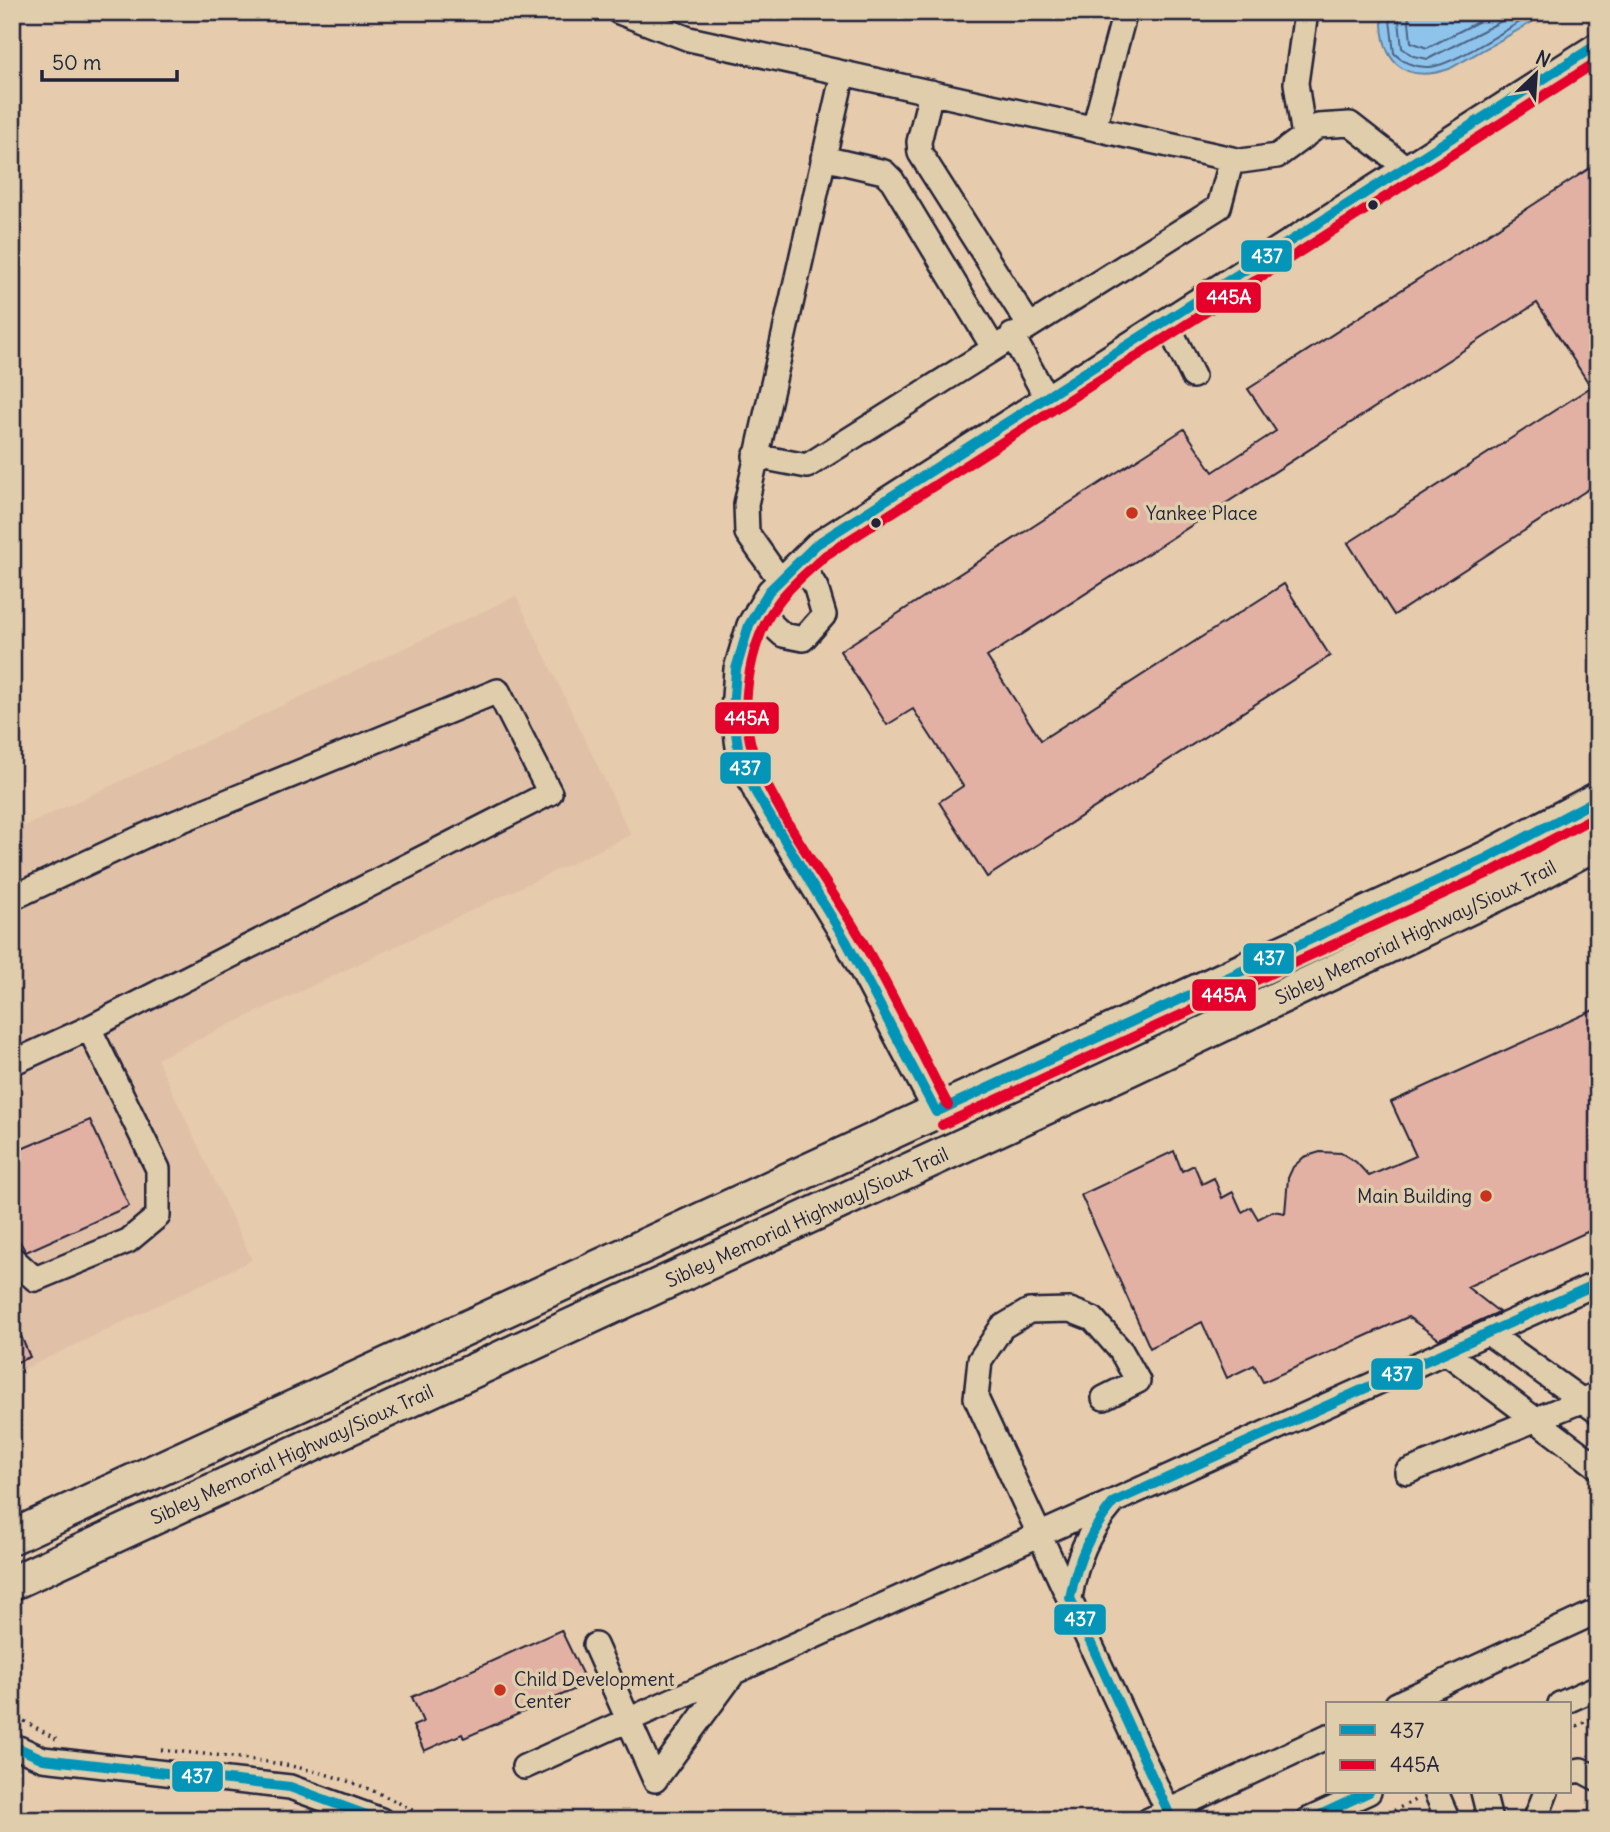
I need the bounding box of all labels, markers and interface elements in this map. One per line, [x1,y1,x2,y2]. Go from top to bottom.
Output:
scale bar [42,38,177,82]
north arrow [1502,38,1572,108]
text: N [1532,45,1554,72]
text: 50 m [52,49,101,76]
unlabelled marker [1366,198,1380,212]
line badge: 437 [1240,239,1293,273]
text: 437 [1251,244,1283,268]
line badge: 445A [1195,281,1262,314]
text: 445A [1206,285,1252,309]
place label: Yankee Place [1146,501,1258,525]
marker: Yankee Place [1124,505,1140,521]
unlabelled marker [869,516,883,530]
line badge: 445A [714,701,780,735]
text: 445A [724,706,770,730]
line badge: 437 [719,751,772,785]
text: 437 [729,756,761,780]
street label: Sibley Memorial Highway/Sioux Trail [1271,855,1560,1010]
line badge: 437 [1242,942,1295,975]
text: 437 [1253,946,1285,970]
line badge: 445A [1191,978,1257,1012]
text: 445A [1201,983,1247,1007]
street label: Sibley Memorial Highway/Sioux Trail [662,1142,952,1293]
place label: Main Building [1357,1184,1472,1208]
marker: Main Building [1478,1188,1494,1204]
line badge: 437 [1370,1357,1424,1391]
text: 437 [1381,1362,1413,1386]
street label: Sibley Memorial Highway/Sioux Trail [147,1379,437,1530]
line badge: 437 [1053,1603,1107,1636]
text: 437 [1064,1607,1096,1631]
place label: Child Development Center [514,1667,675,1713]
marker: Child Development Center [492,1682,508,1698]
legend [1326,1702,1572,1794]
text: 437 [1390,1717,1424,1744]
text: 445A [1390,1751,1440,1778]
line badge: 437 [171,1760,224,1793]
text: 437 [181,1764,213,1788]

